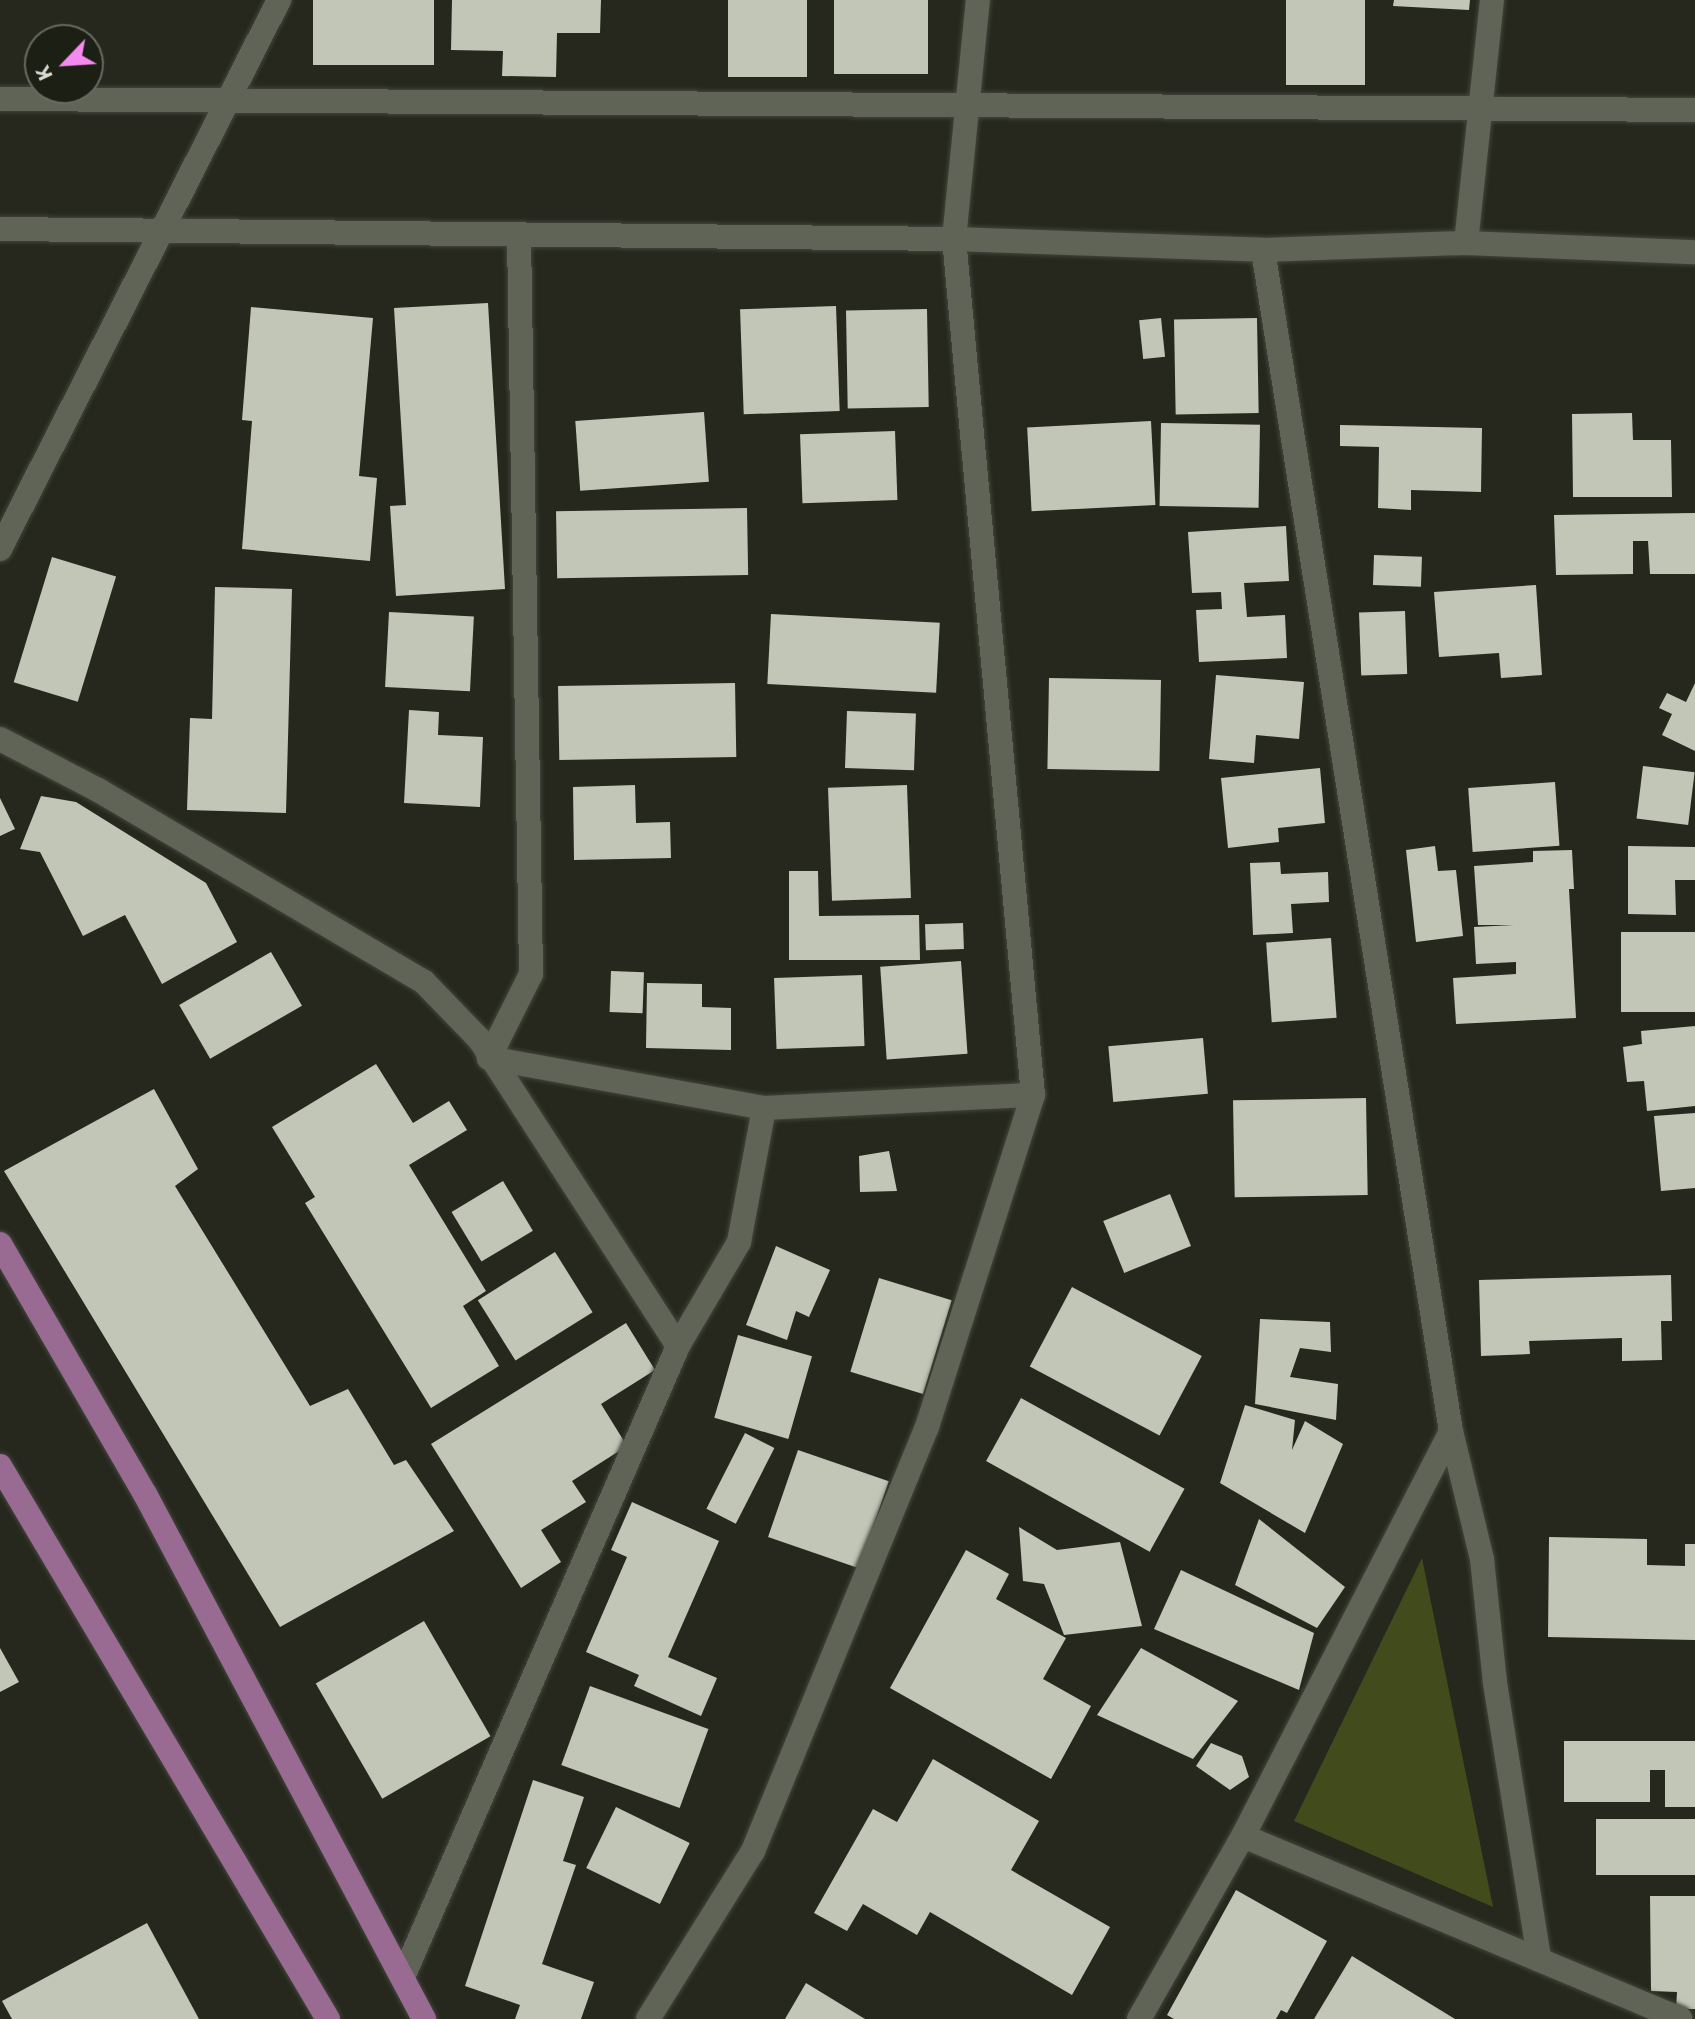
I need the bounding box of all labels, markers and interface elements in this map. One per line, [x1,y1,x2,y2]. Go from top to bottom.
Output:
north arrow [24,24,104,104]
text: K [27,60,61,86]

